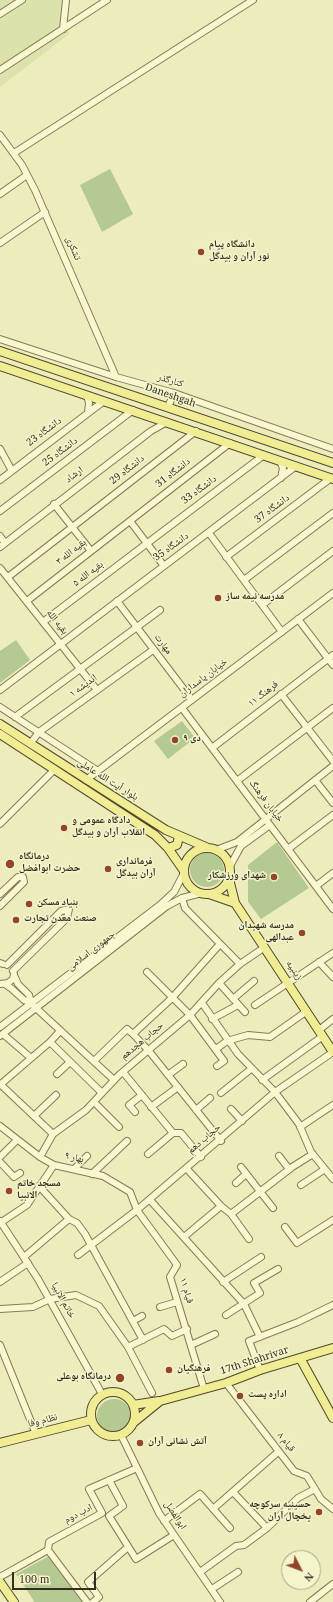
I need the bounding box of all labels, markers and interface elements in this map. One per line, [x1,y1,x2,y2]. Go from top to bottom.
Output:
street label: تشکری [62,235,82,263]
place label: دانشگاه پیام نور آران و بیدگل [209,240,269,264]
marker: دانشگاه پیام نور آران و بیدگل [196,247,206,257]
street label: کنارگذر [156,372,184,392]
street label: Daneshgah [143,383,197,411]
street label: دانشگاه 23 [25,416,65,450]
street label: دانشگاه 25 [41,436,81,470]
street label: دانشگاه 29 [108,454,148,488]
street label: دانشگاه 31 [154,457,194,491]
street label: ارشاد [64,465,86,487]
street label: دانشگاه 33 [180,474,220,508]
street label: دانشگاه 37 [253,493,293,527]
street label: دانشگاه 35 [152,531,192,565]
street label: بقیه الله ۳ [54,537,90,569]
street label: بقیه الله ۵ [71,560,107,590]
place label: مدرسه نیمه ساز [226,592,284,604]
marker: مدرسه نیمه ساز [213,593,223,603]
street label: بقیه الله [43,608,69,638]
street label: مهارت [150,632,174,658]
street label: خیابان پاسداران [177,657,231,701]
street label: اندیشه ۱ [68,673,100,701]
street label: فرهنگ ۱۱ [246,679,282,711]
place label: ۹ دی [183,734,201,746]
marker: ۹ دی [170,735,180,745]
street label: بلوار آیت‌ الله عاملی [74,757,140,805]
street label: خیابان فرهنگ [245,778,285,826]
place label: دادگاه عمومی و انقلاب آران و بیدگل [72,816,145,840]
marker: دادگاه عمومی و انقلاب آران و بیدگل [59,823,69,833]
place label: درمانگاه حضرت ابوافضل [19,852,80,876]
place label: فرمانداری آران بیدگل [116,857,155,880]
marker: درمانگاه حضرت ابوافضل [4,858,16,870]
marker: فرمانداری آران بیدگل [103,864,113,874]
place label: شهدای ورزشکار [208,871,266,883]
marker: شهدای ورزشکار [269,872,279,882]
place label: بنیاد مسکن [37,898,78,910]
marker: بنیاد مسکن [24,899,34,909]
place label: صنعت معدن تجارت [24,914,97,926]
marker: صنعت معدن تجارت [11,915,21,925]
place label: مدرسه شهیدان عبدالهی [238,921,294,944]
marker: مدرسه شهیدان عبدالهی [297,928,307,938]
street label: جمهوری اسلامی [66,930,118,974]
street label: زینبیه [282,959,304,983]
street label: حجاب هجدهم [119,1021,167,1063]
street label: حجاب دهم [186,1122,224,1158]
street label: بهار ۹ [63,1151,85,1167]
place label: مسجد خاتم الانبیا [17,1179,61,1202]
marker: مسجد خاتم الانبیا [4,1186,14,1196]
street label: قیام ۱۱ [175,1277,195,1305]
street label: خاتم الانبیا [47,1281,77,1321]
street label: 17th Shahrivar [219,1345,291,1379]
place label: فرهنگیان [177,1364,210,1376]
marker: فرهنگیان [164,1365,174,1375]
place label: درمانگاه بوعلی [56,1372,111,1384]
marker: درمانگاه بوعلی [114,1372,126,1384]
place label: اداره پست [248,1390,287,1402]
marker: اداره پست [235,1391,245,1401]
street label: نظام وفا [27,1413,59,1431]
street label: قیام ۸ [274,1431,296,1455]
place label: آتش نشانی آران [148,1437,207,1449]
marker: آتش نشانی آران [135,1438,145,1448]
street label: ابوالفضل [160,1499,188,1533]
place label: حسینیه سرکوچه یخچال آران [249,1500,311,1524]
street label: ادب دوم [63,1503,95,1527]
marker: حسینیه سرکوچه یخچال آران [314,1507,324,1517]
north arrow [281,1550,321,1590]
scale bar [14,1564,98,1590]
text: N [302,1570,316,1584]
text: 100 m [19,1572,49,1586]

